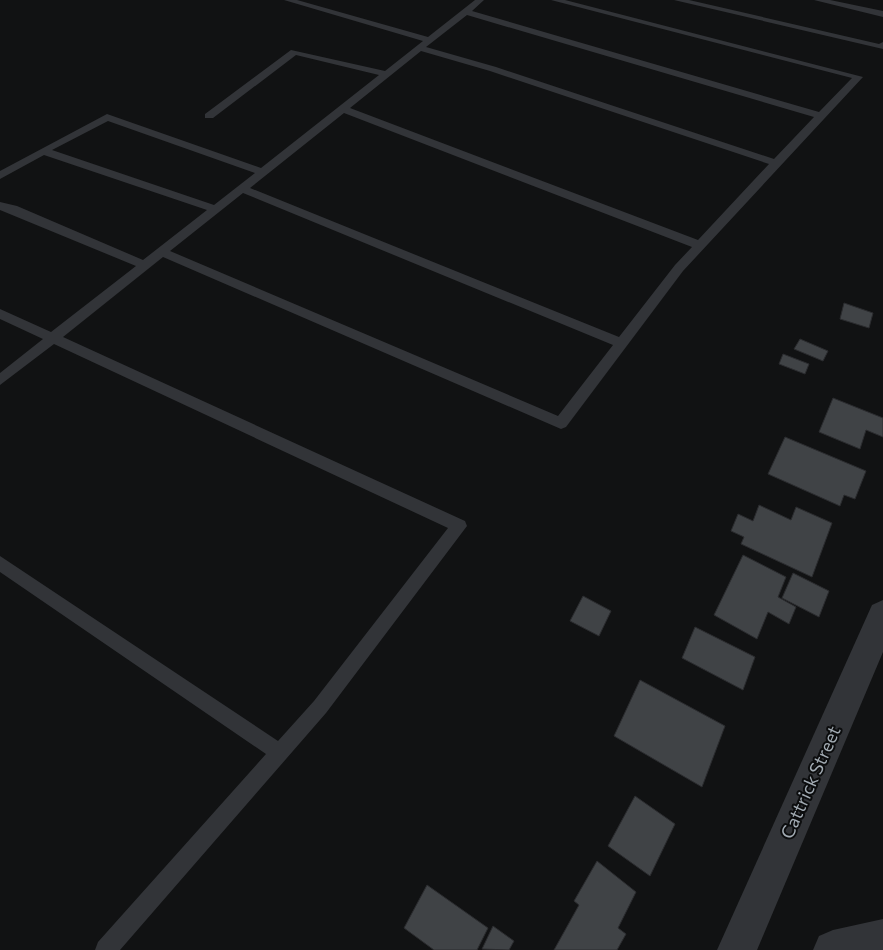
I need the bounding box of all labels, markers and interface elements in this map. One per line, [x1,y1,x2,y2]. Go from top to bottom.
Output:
street label: Cattrick Street [775,722,845,842]

